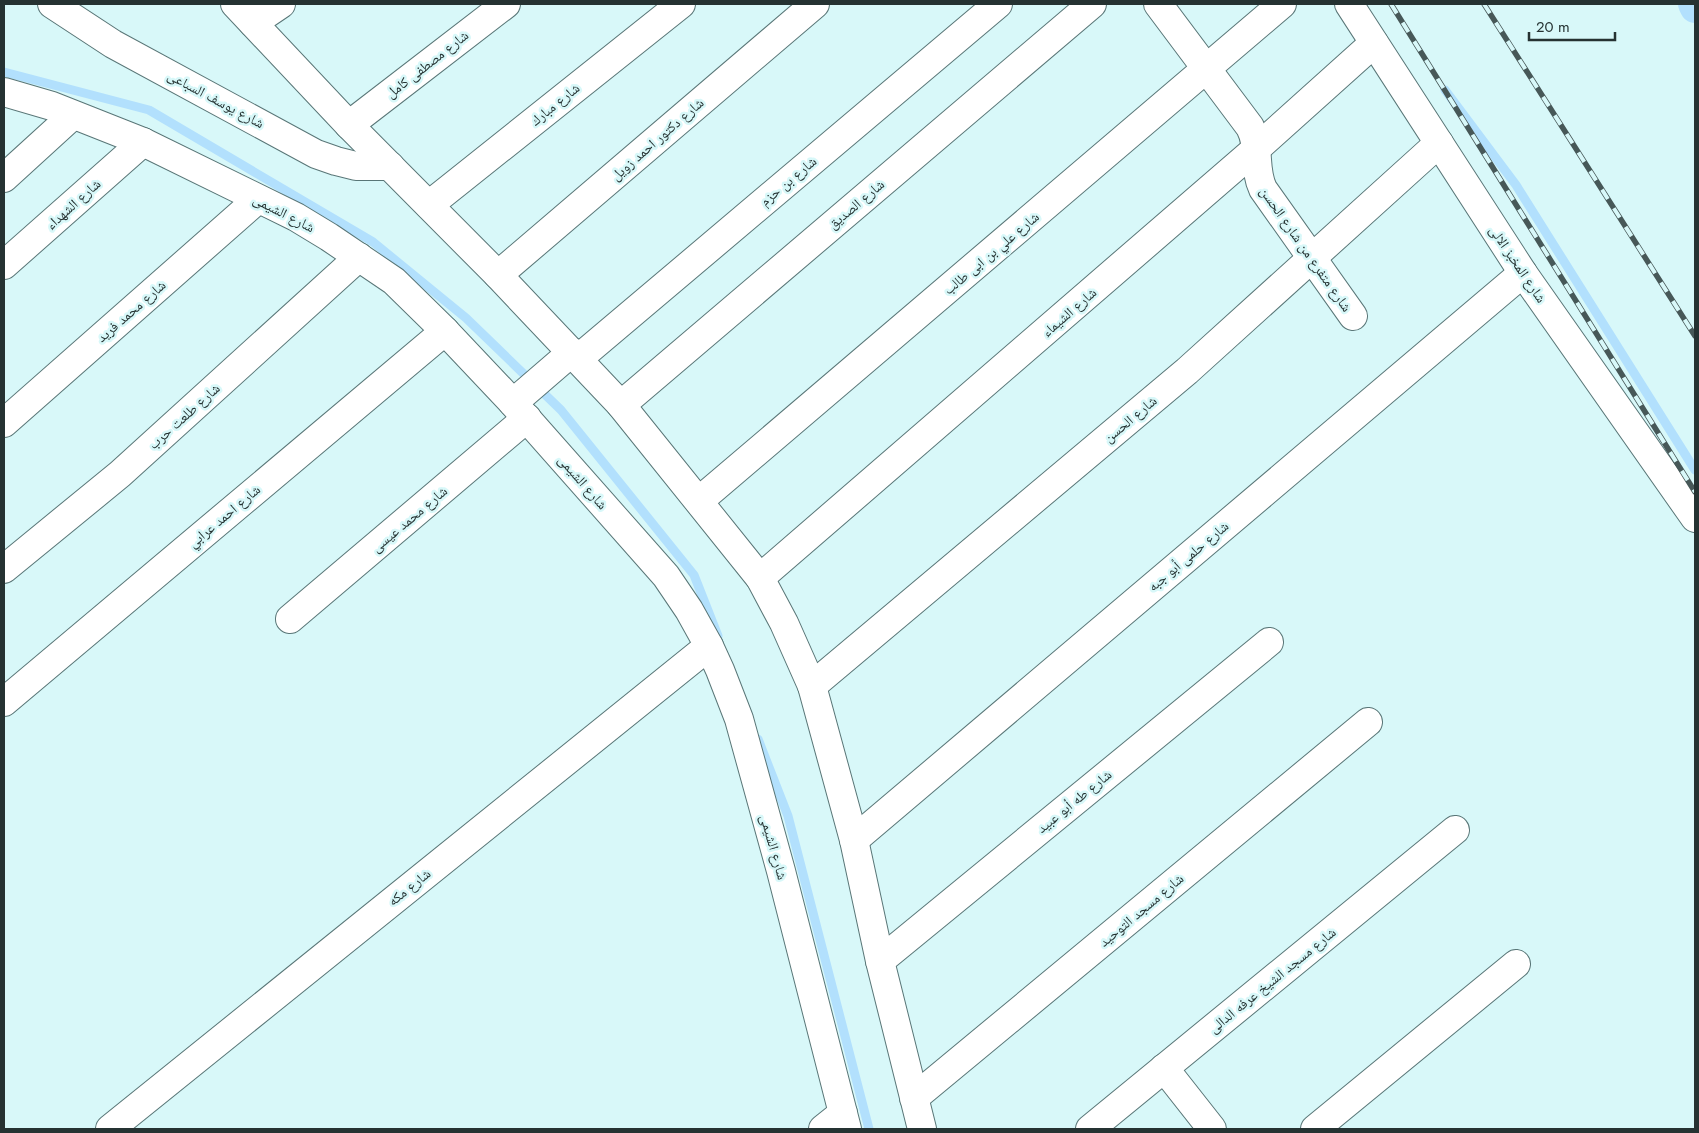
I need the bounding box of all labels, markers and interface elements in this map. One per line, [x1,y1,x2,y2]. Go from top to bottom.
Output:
scale bar [1529,10,1615,42]
text: 20 m [1536,16,1570,38]
street label: شارع مصطفى كامل [381,25,473,103]
street label: شارع يوسف السباعى [164,65,268,133]
street label: شارع مبارك [526,78,584,130]
street label: شارع دكتور احمد زويل [606,93,708,185]
street label: شارع بن حزم [755,151,821,211]
street label: شارع الشهداء [41,174,105,234]
street label: شارع الصديق [823,174,889,234]
street label: شارع متفرع من شارع الحسن [1255,182,1357,316]
street label: شارع الشيمى [250,189,318,237]
street label: شارع علي بن ابى طالب [939,207,1044,300]
street label: شارع المخبز الالى [1485,221,1551,307]
street label: شارع محمد فريد [92,275,170,347]
street label: شارع الشيماء [1037,283,1101,341]
street label: شارع طلعت حرب [144,378,224,454]
street label: شارع الحسن [1099,391,1161,447]
street label: شارع الشيمى [554,450,612,514]
street label: شارع احمد عرابي [183,480,266,554]
street label: شارع محمد عيسى [367,481,451,557]
street label: شارع حلمى أبو جبه [1143,516,1233,596]
street label: شارع طه أبو عبيد [1032,764,1116,838]
street label: شارع الشيمى [755,812,793,882]
street label: شارع مكه [383,864,435,910]
street label: شارع مسجد التوحيد [1094,869,1188,951]
street label: شارع مسجد الشيخ عرفه الدالى [1204,922,1340,1038]

